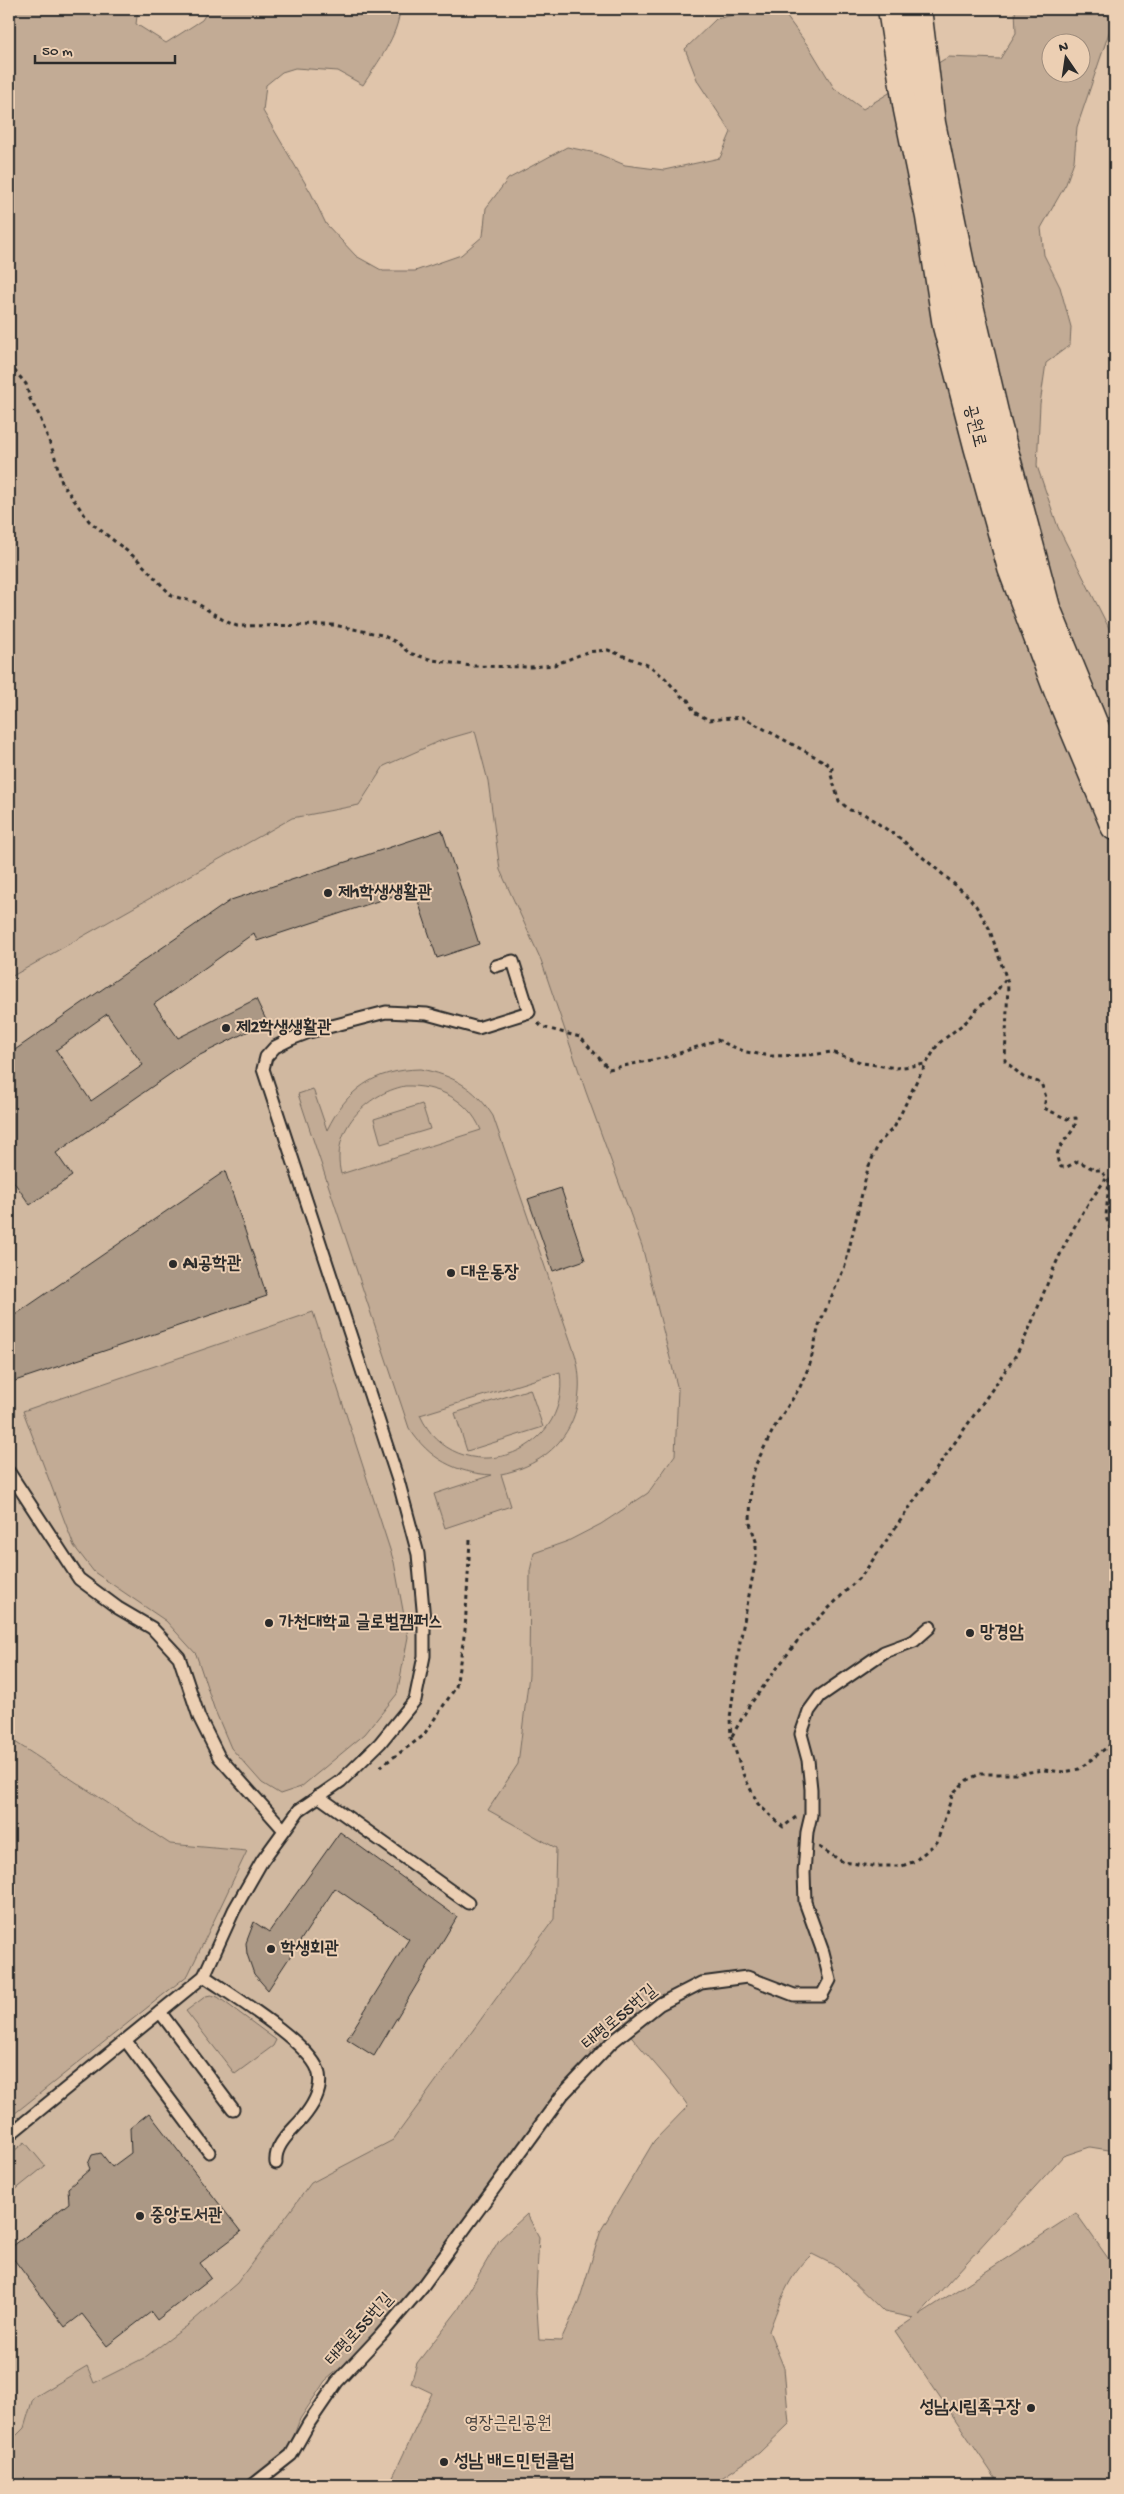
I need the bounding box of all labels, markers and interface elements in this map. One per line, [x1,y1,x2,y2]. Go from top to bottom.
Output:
scale bar [35,32,175,64]
north arrow [1042,32,1092,82]
text: N [1057,38,1070,57]
text: 50 m [42,43,73,61]
street label: 공원로 [959,402,989,450]
place label: 제1학생생활관 [338,882,433,904]
marker: 제1학생생활관 [322,887,334,899]
place label: 제2학생생활관 [236,1017,332,1039]
marker: 제2학생생활관 [220,1022,232,1034]
place label: AI공학관 [182,1254,242,1275]
marker: AI공학관 [167,1258,179,1270]
place label: 대운동장 [461,1263,519,1284]
marker: 대운동장 [445,1267,457,1279]
place label: 가천대학교 글로벌캠퍼스 [279,1613,443,1634]
marker: 가천대학교 글로벌캠퍼스 [263,1617,275,1629]
place label: 망경암 [980,1623,1024,1644]
marker: 망경암 [964,1627,976,1639]
place label: 학생회관 [280,1939,339,1960]
marker: 학생회관 [265,1943,277,1955]
street label: 태평로55번길 [578,1980,662,2055]
place label: 중앙도서관 [150,2206,223,2227]
marker: 중앙도서관 [134,2210,146,2222]
street label: 태평로55번길 [322,2289,399,2371]
place label: 성남시립족구장 [920,2398,1022,2419]
marker: 성남시립족구장 [1025,2402,1037,2414]
park label: 영장근린공원 [465,2414,551,2435]
place label: 성남 배드민턴클럽 [454,2452,574,2473]
marker: 성남 배드민턴클럽 [438,2456,450,2468]

